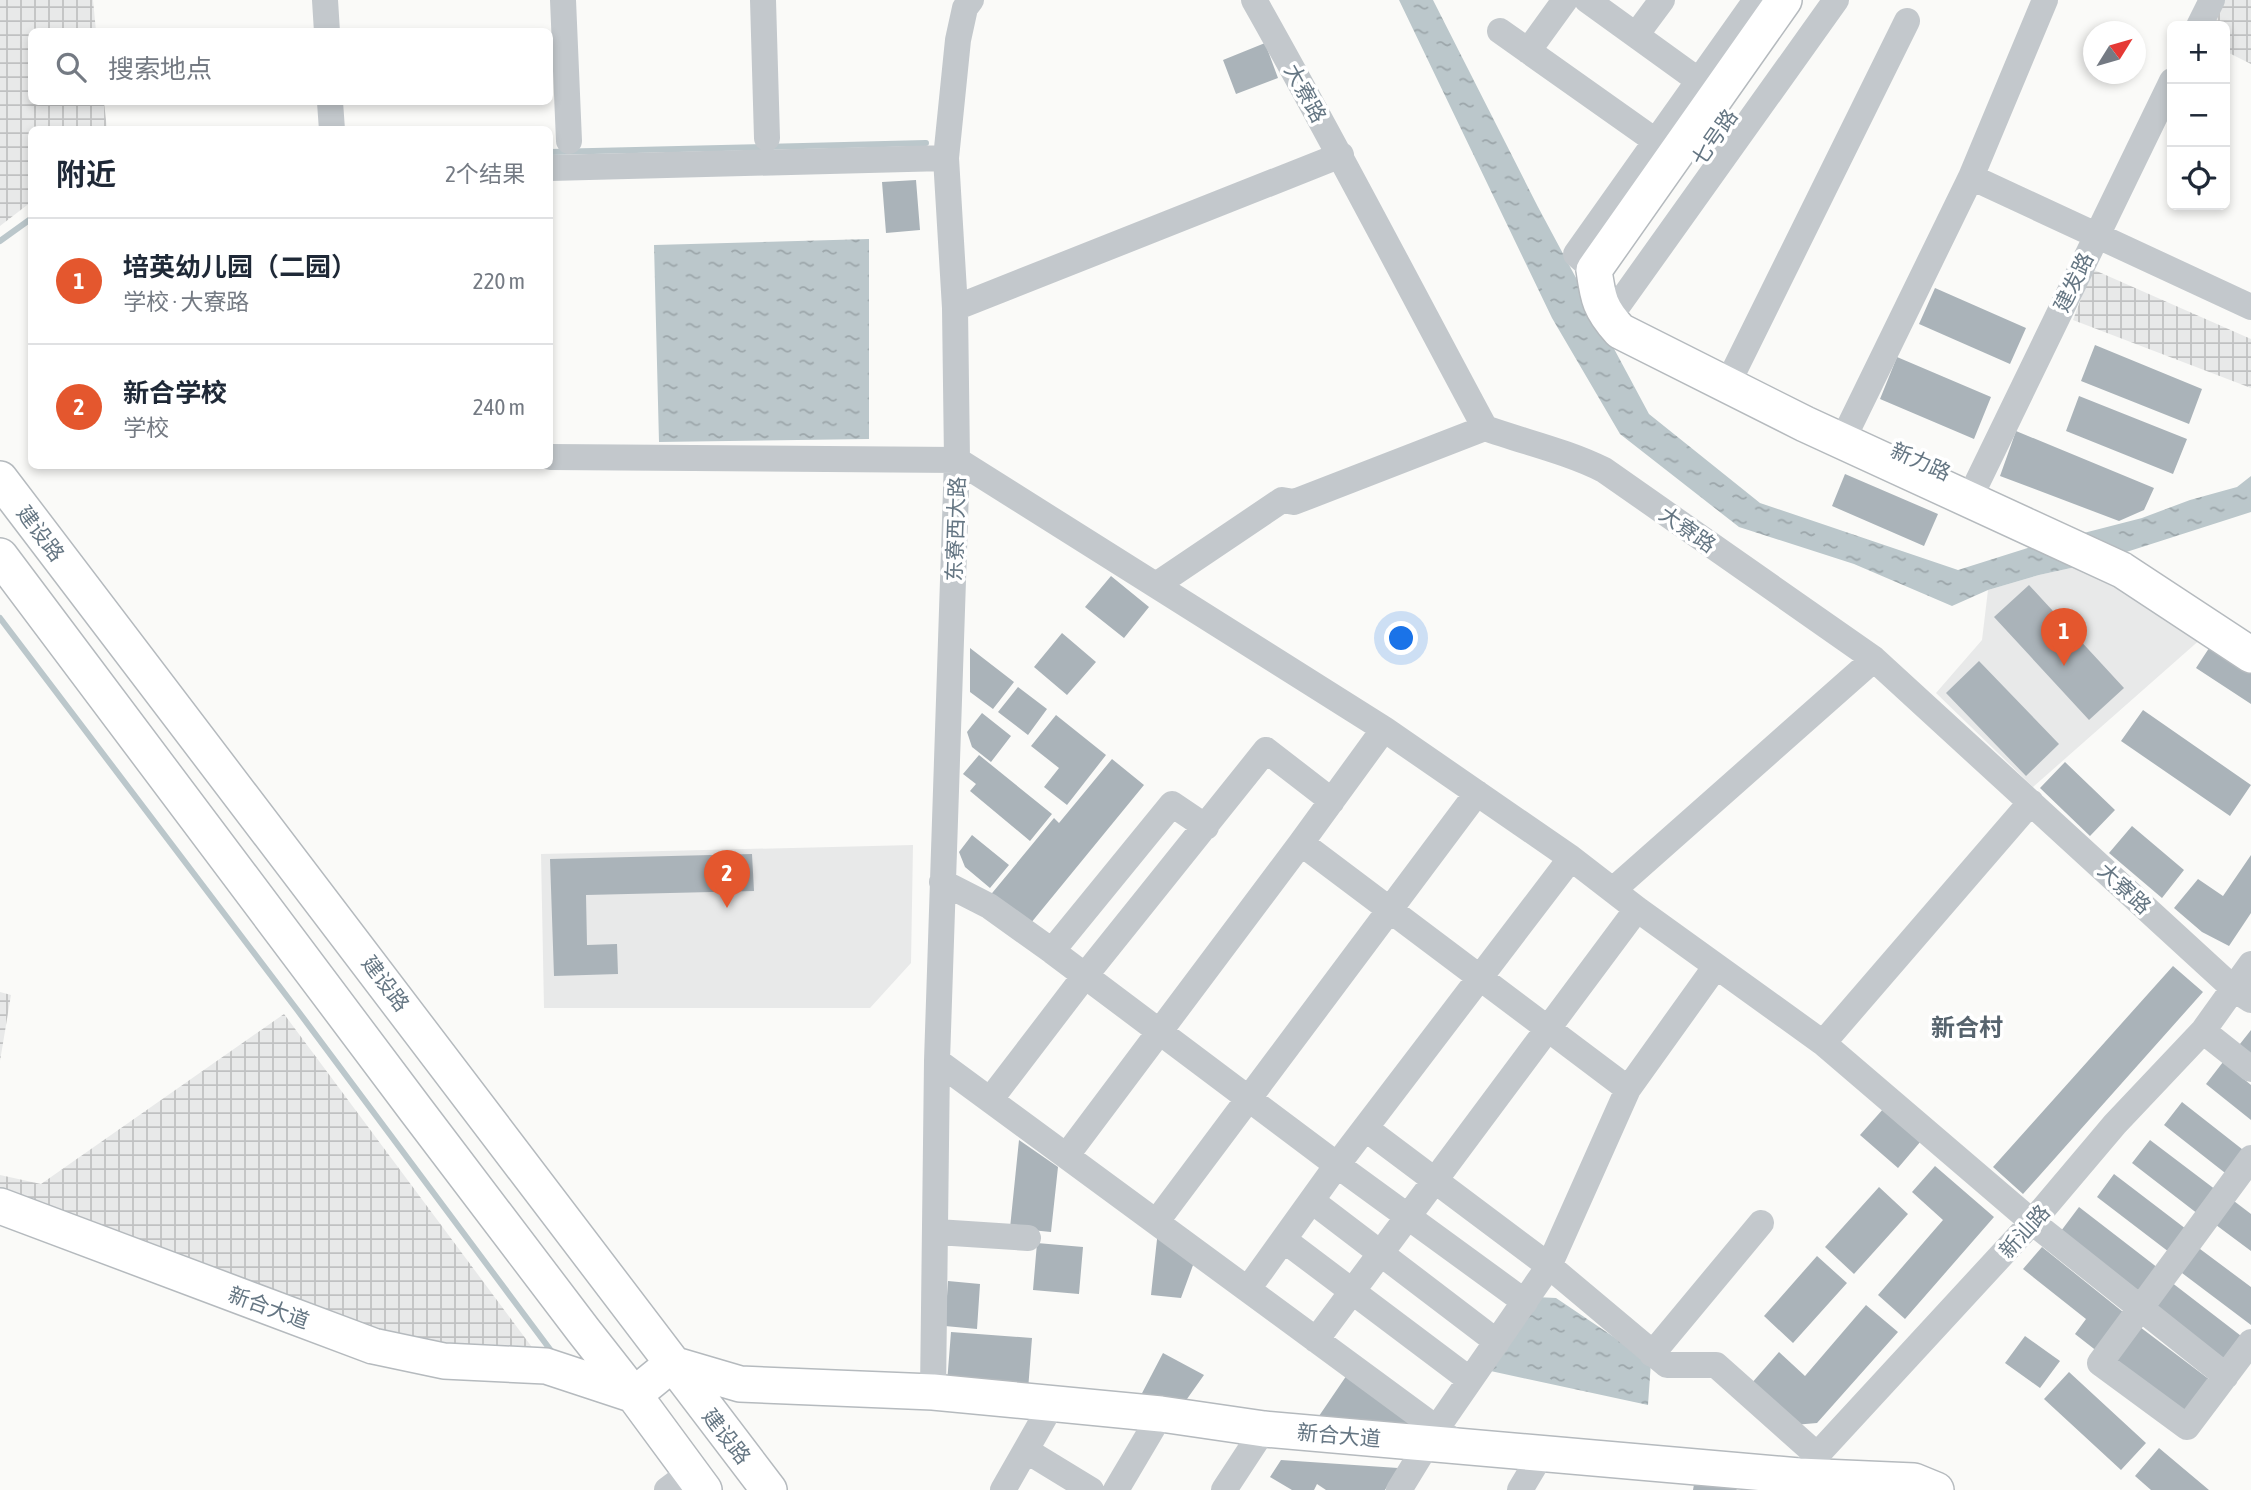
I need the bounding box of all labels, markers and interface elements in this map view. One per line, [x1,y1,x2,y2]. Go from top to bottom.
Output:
north arrow [2083,21,2146,84]
map controls [2167,21,2230,210]
button: + [2167,21,2230,84]
search box [28,28,553,105]
icon: search [52,48,90,86]
text: 搜索地点 [108,54,212,84]
street label: 大寮路 [1280,60,1332,126]
button: − [2167,84,2230,147]
street label: 七号路 [1686,104,1742,170]
button: locate [2167,147,2230,210]
text: 附近 [56,157,116,191]
text: 2个结果 [445,161,525,187]
street label: 建发路 [2048,248,2098,316]
text: 培英幼儿园（二园） [123,252,357,282]
text: 1 [74,268,84,294]
text: 220 m [473,268,525,294]
text: 学校 · 大寮路 [123,289,249,315]
text: 新合学校 [123,378,227,408]
text: 2 [74,394,84,420]
text: 240 m [473,394,525,420]
text: 学校 [123,415,169,441]
street label: 新力路 [1887,437,1955,485]
street label: 东寮西大路 [941,476,969,582]
street label: 建设路 [12,501,70,565]
street label: 大寮路 [1655,501,1721,557]
pin: 1 [2041,608,2087,666]
your location [1384,621,1418,655]
pin: 2 [704,850,750,908]
street label: 大寮路 [2094,858,2156,918]
street label: 建设路 [357,951,415,1015]
district label: 新合村 [1931,1014,2003,1041]
street label: 新汕路 [1994,1200,2054,1262]
street label: 新合大道 [225,1281,313,1333]
street label: 建设路 [698,1404,756,1468]
street label: 新合大道 [1296,1419,1382,1451]

